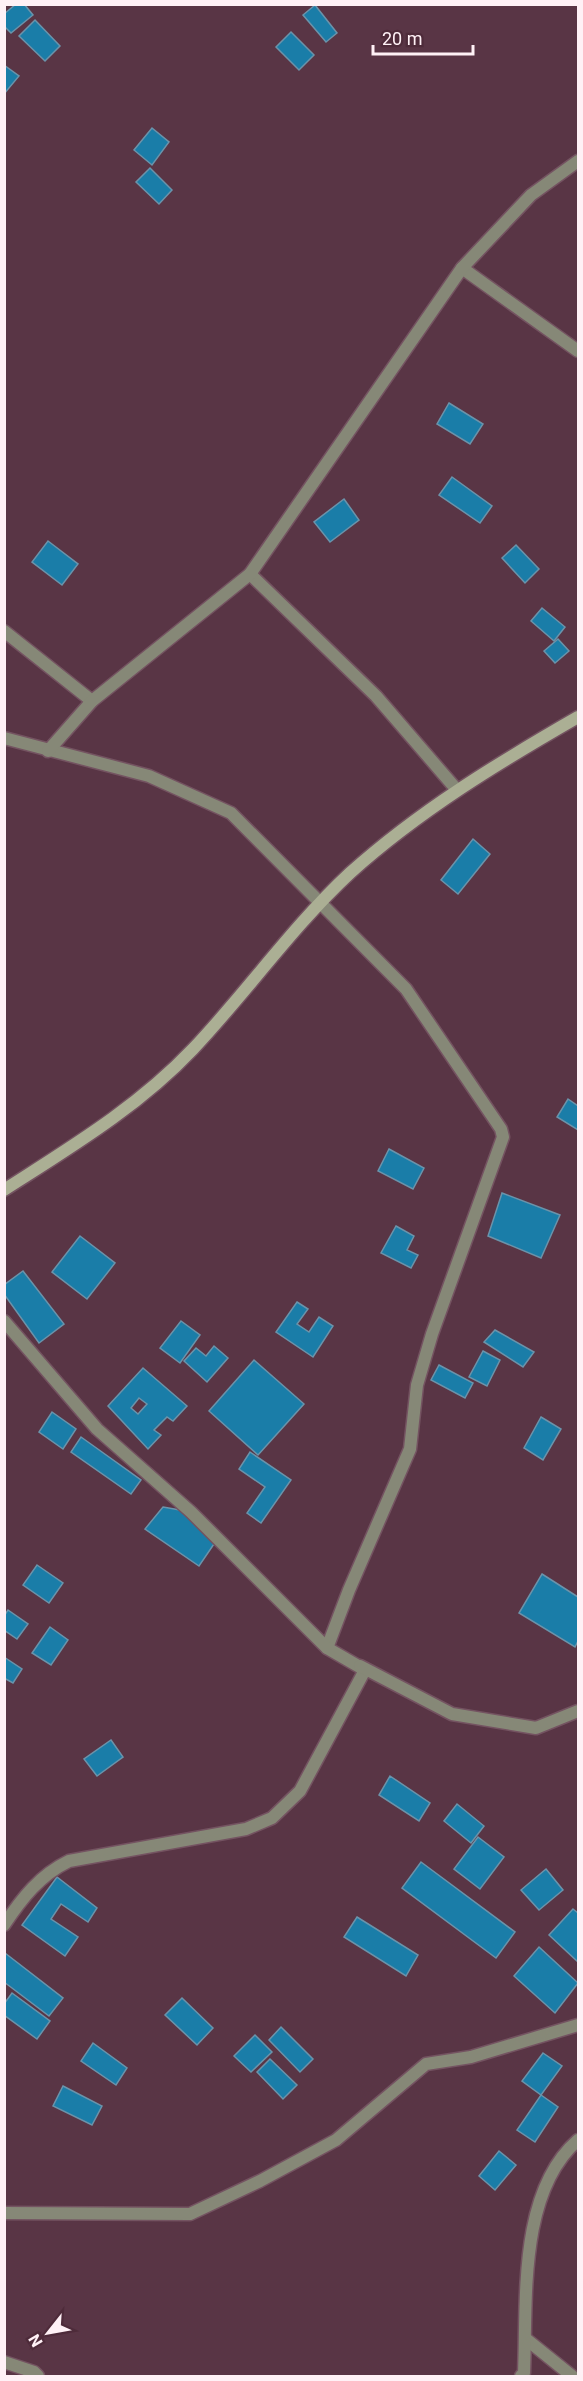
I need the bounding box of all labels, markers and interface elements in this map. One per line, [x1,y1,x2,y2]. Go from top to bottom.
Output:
scale bar [373,18,474,56]
text: 20 m [382,28,422,49]
north arrow [18,2303,78,2363]
text: N [25,2331,47,2350]

